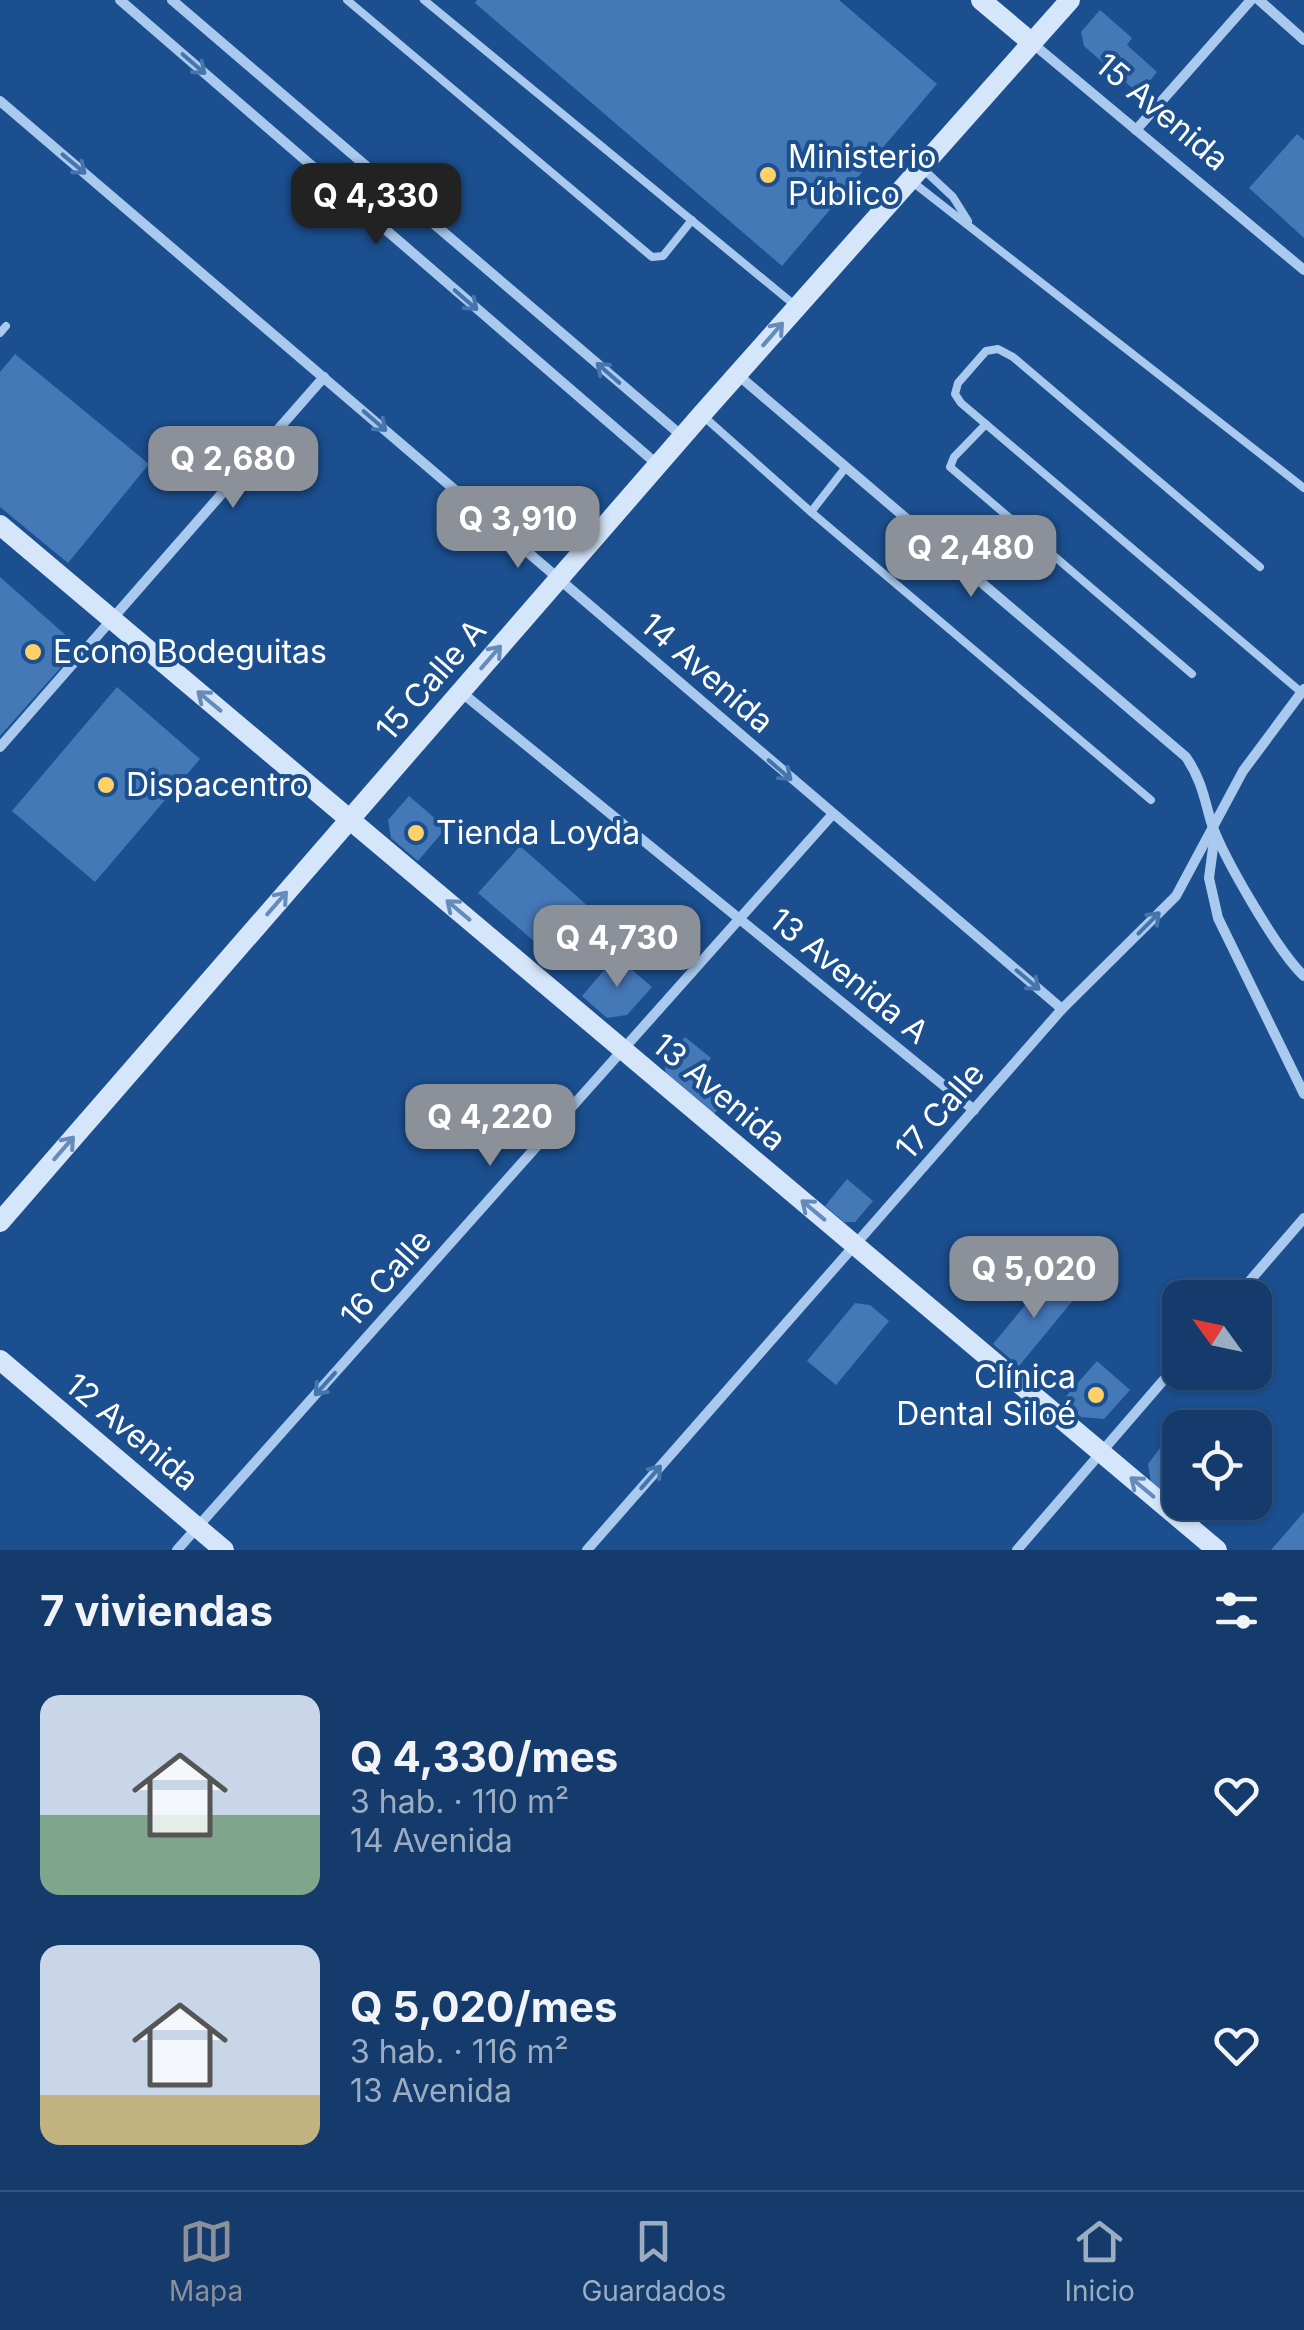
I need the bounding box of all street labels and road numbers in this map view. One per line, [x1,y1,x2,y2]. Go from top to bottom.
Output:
street label: 15 Avenida [1088,45,1237,178]
street label: 14 Avenida [633,604,782,741]
street label: 15 Calle A [367,611,494,748]
street label: 13 Avenida A [762,900,937,1051]
street label: 13 Avenida [645,1025,794,1159]
street label: 17 Calle [887,1054,992,1167]
street label: 16 Calle [332,1221,439,1334]
street label: 12 Avenida [58,1365,207,1499]

